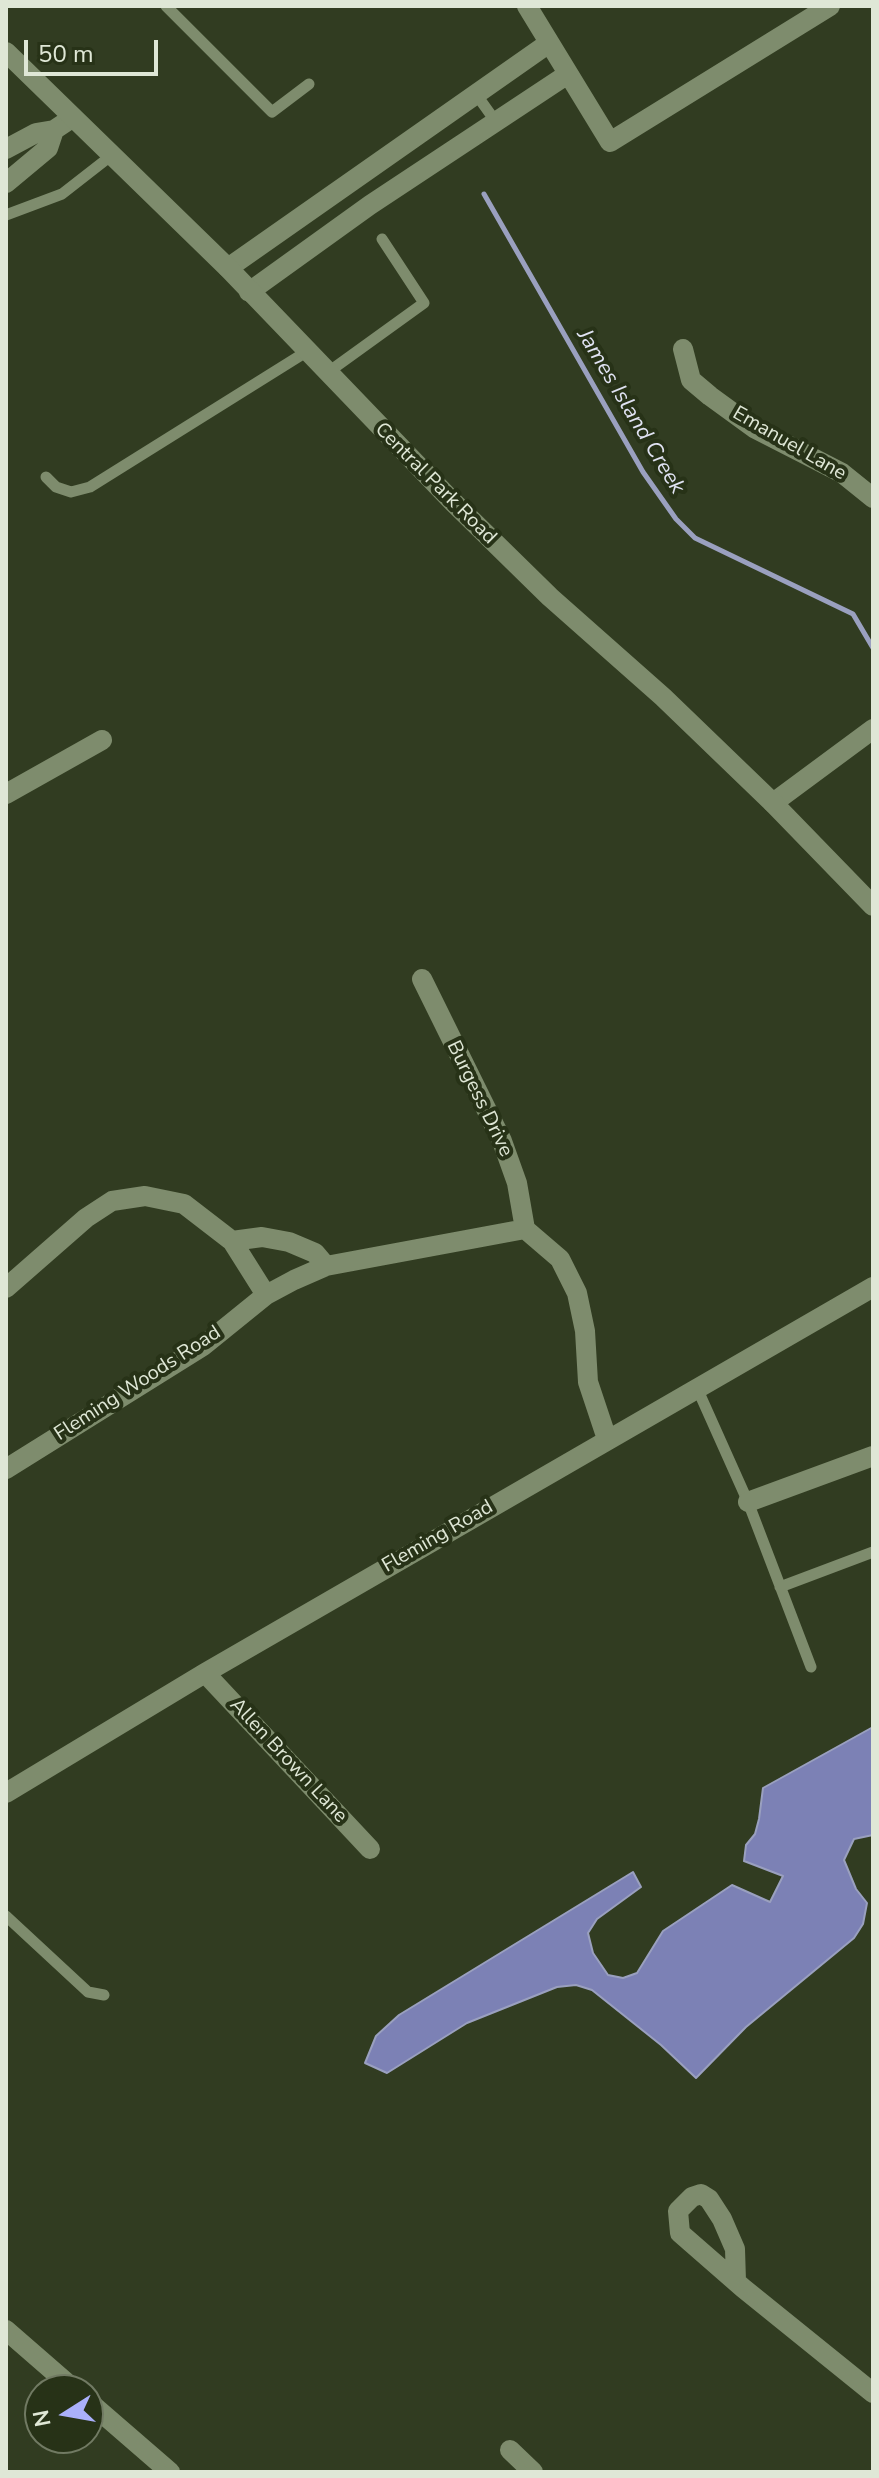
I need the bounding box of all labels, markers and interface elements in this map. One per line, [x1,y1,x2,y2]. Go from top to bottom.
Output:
scale bar [28,24,162,74]
text: 50 m [38,38,94,70]
water label: James Island Creek [570,325,690,499]
street label: Emanuel Lane [728,402,850,486]
street label: Central Park Road [369,418,501,550]
street label: Burgess Drive [441,1037,517,1161]
street label: Fleming Woods Road [50,1321,226,1447]
street label: Fleming Road [378,1496,498,1578]
street label: Allen Brown Lane [224,1694,352,1828]
north arrow [24,2374,104,2454]
text: N [26,2407,59,2429]

